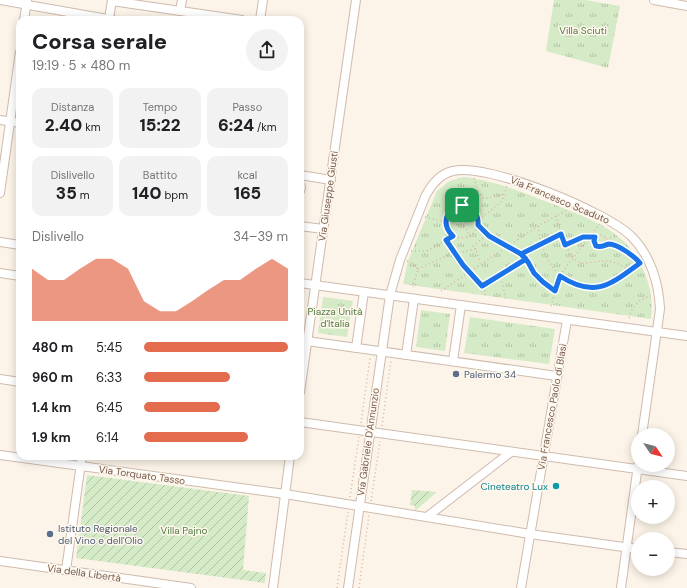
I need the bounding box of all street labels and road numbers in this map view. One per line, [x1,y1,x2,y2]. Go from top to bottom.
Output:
street label: Via Giuseppe Giusti [315,150,341,242]
street label: Via Francesco Scaduto [508,173,612,227]
street label: Via Francesco Paolo di Blasi [534,343,570,471]
street label: Via Gabriele D'Annunzio [354,387,382,497]
street label: Via Torquato Tasso [98,462,186,488]
street label: Via della Libertà [46,561,122,585]

